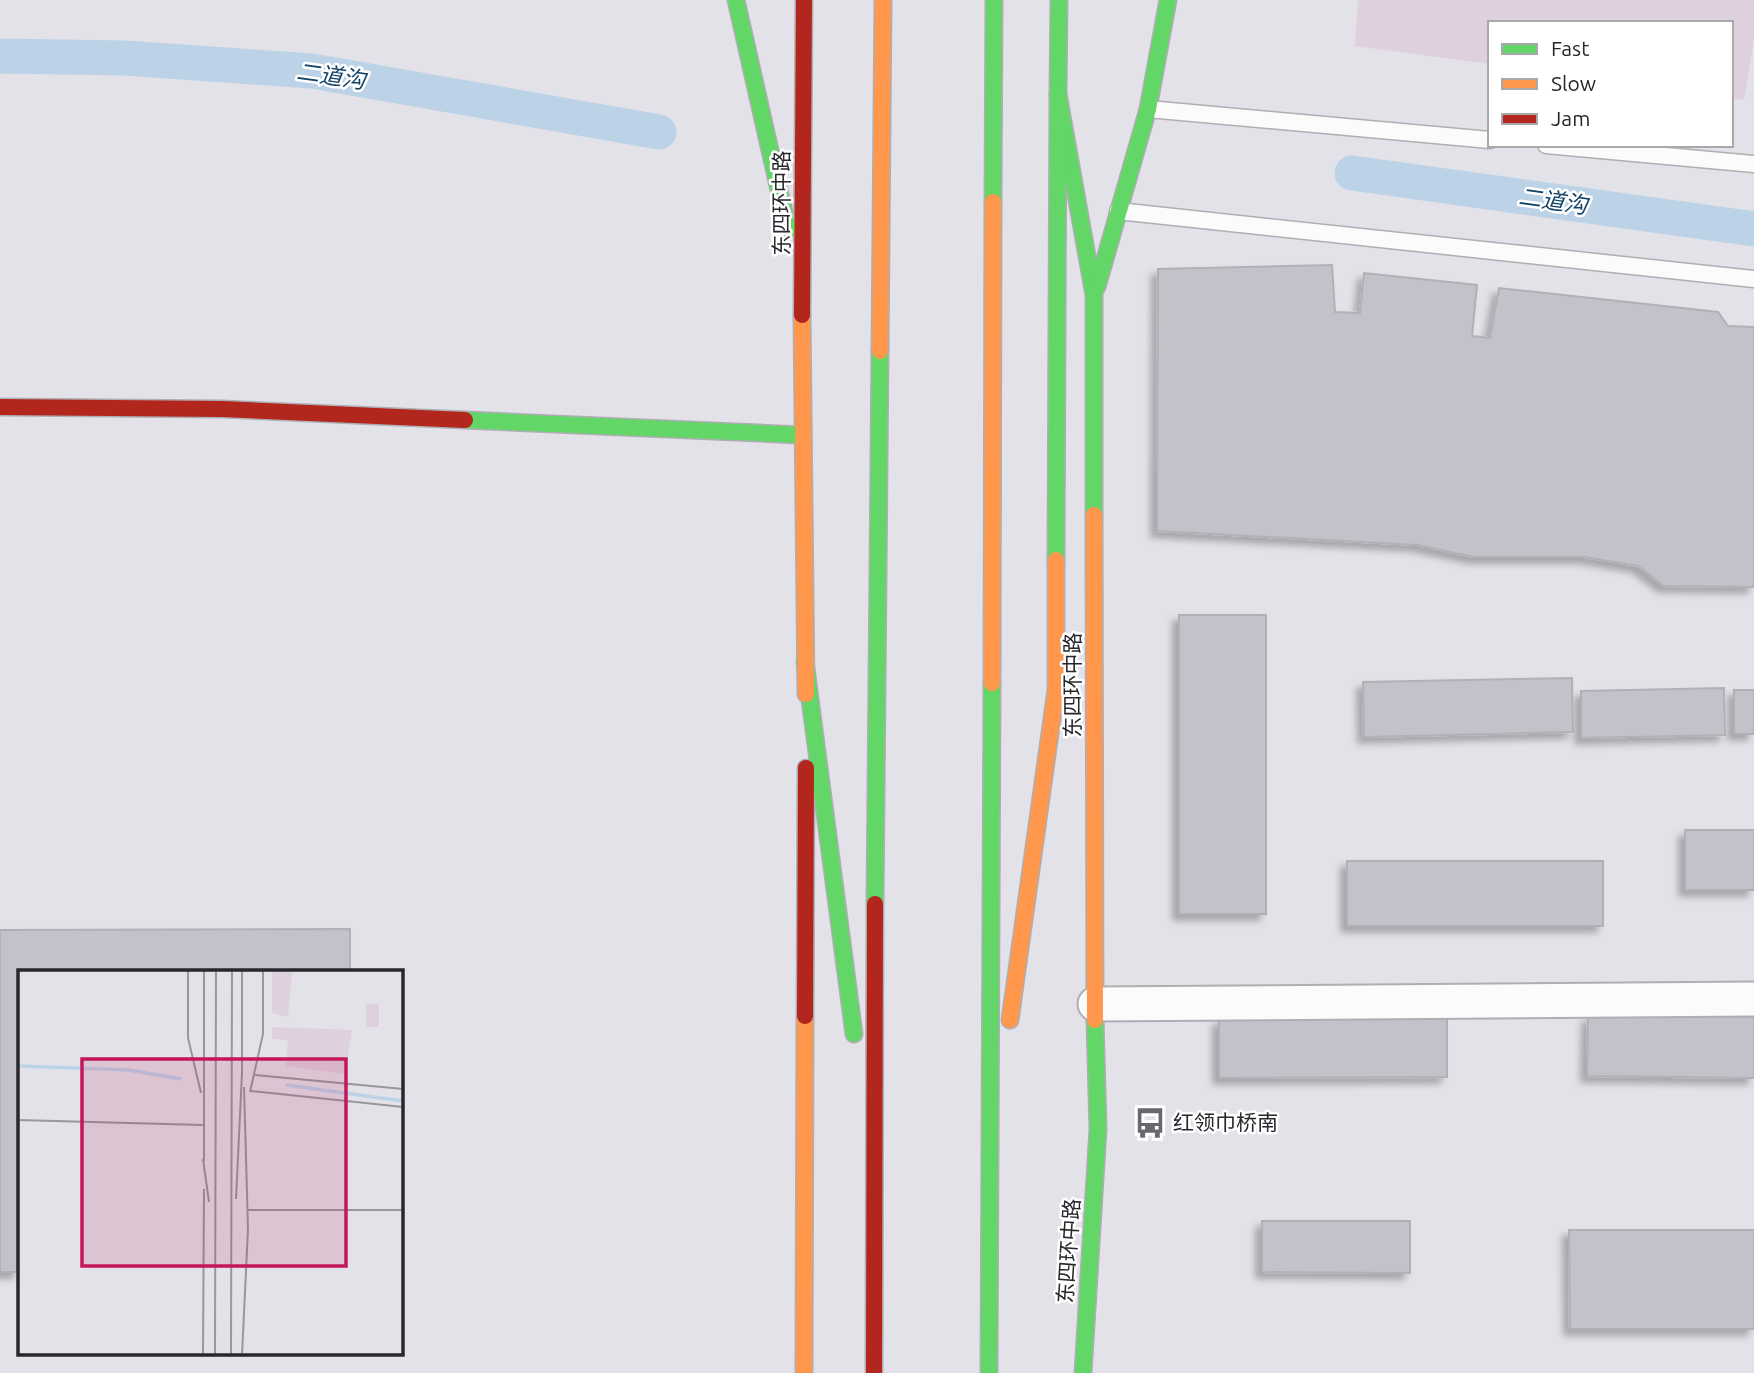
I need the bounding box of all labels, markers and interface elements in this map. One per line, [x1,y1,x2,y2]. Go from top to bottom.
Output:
legend [1488,21,1733,147]
text: Fast [1551,36,1589,60]
water label: 二道沟 [295,58,370,93]
text: Slow [1551,71,1596,95]
text: Jam [1551,106,1590,130]
street label: 东四环中路 [769,151,793,256]
water label: 二道沟 [1517,183,1592,218]
street label: 东四环中路 [1060,633,1084,738]
inset map [18,970,402,1356]
bus stop icon: 红领巾桥南 [1133,1106,1167,1140]
place label: 红领巾桥南 [1173,1110,1278,1134]
street label: 东四环中路 [1052,1198,1084,1304]

